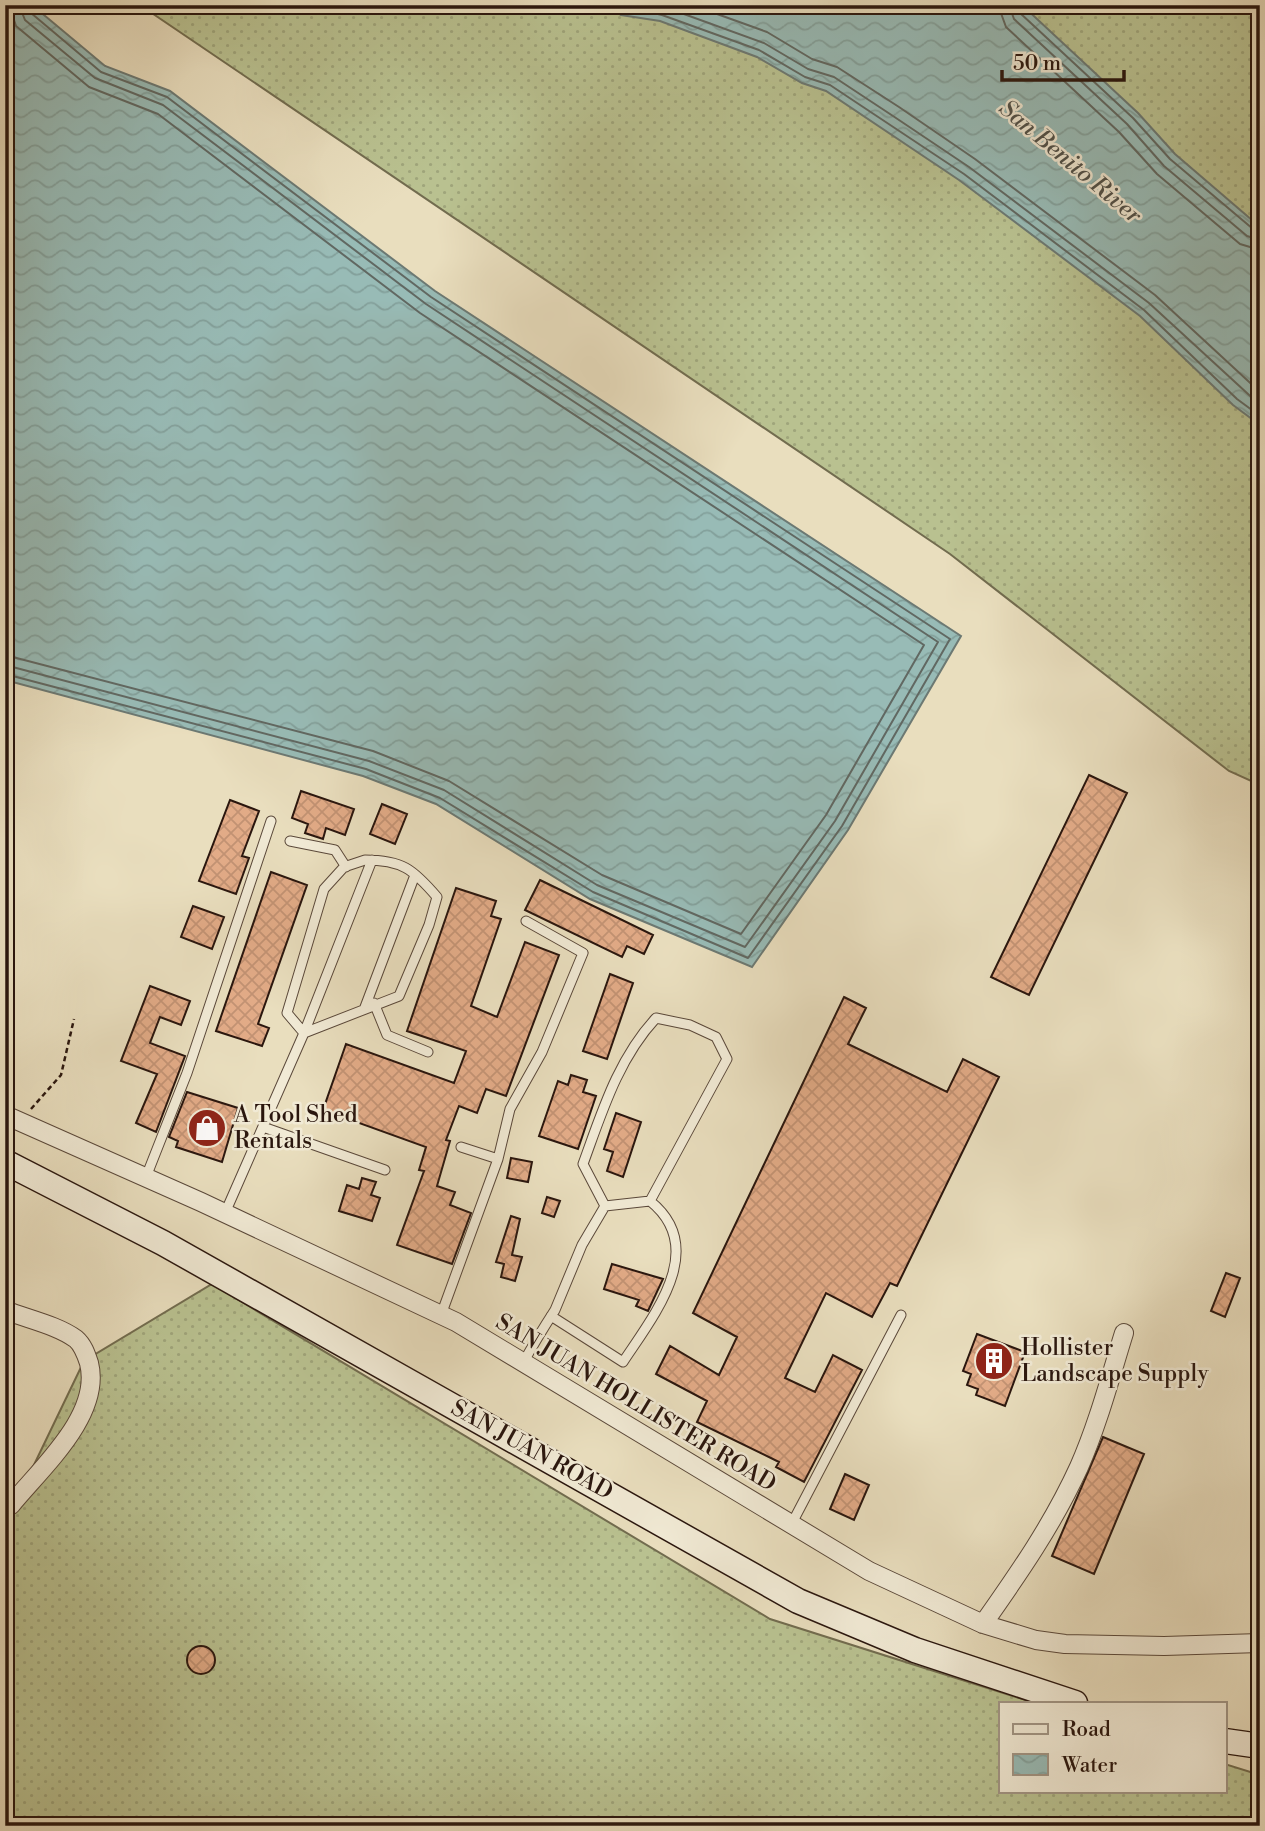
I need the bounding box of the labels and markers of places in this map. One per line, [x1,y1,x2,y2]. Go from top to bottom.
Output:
place label: A Tool Shed Rentals [233,1101,358,1155]
shop icon: A Tool Shed Rentals [186,1107,228,1149]
place label: Hollister Landscape Supply [1021,1334,1209,1388]
building icon: Hollister Landscape Supply [973,1340,1015,1382]

